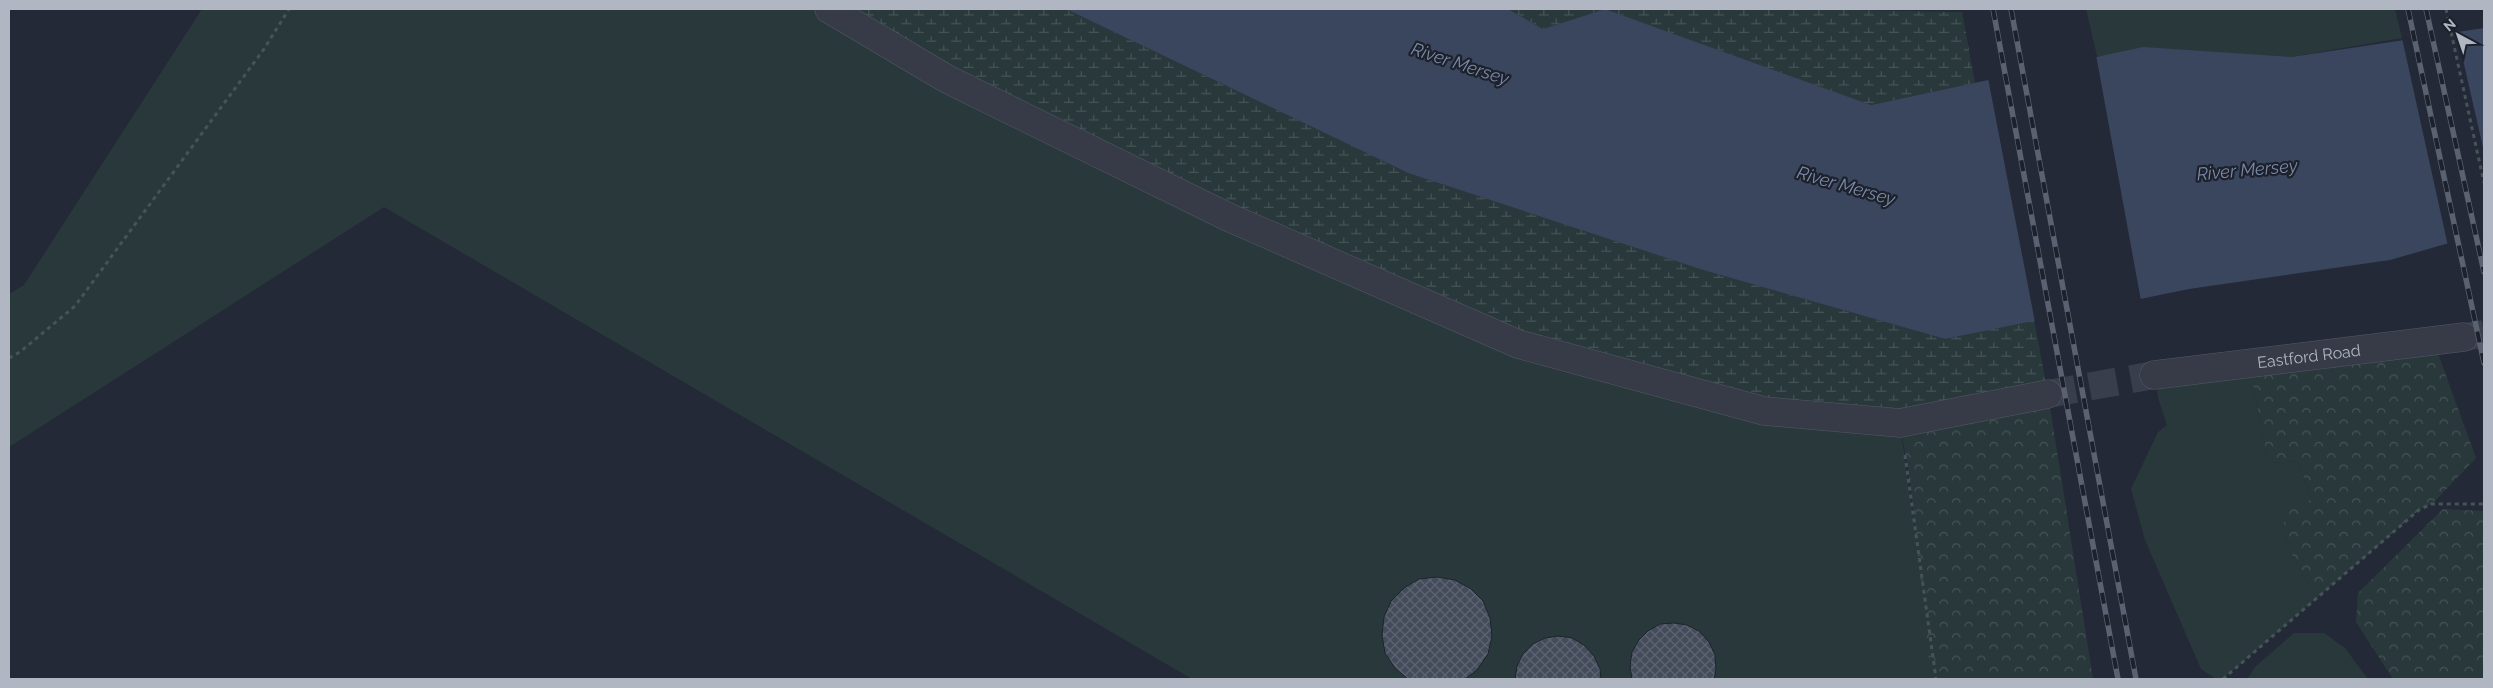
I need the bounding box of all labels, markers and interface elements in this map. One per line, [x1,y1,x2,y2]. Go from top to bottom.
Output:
north arrow [2433,10,2483,60]
text: N [2440,15,2459,35]
water label: River Mersey [1409,38,1513,90]
water label: River Mersey [2196,155,2299,184]
water label: River Mersey [1795,162,1899,210]
street label: Eastford Road [2256,341,2362,372]

